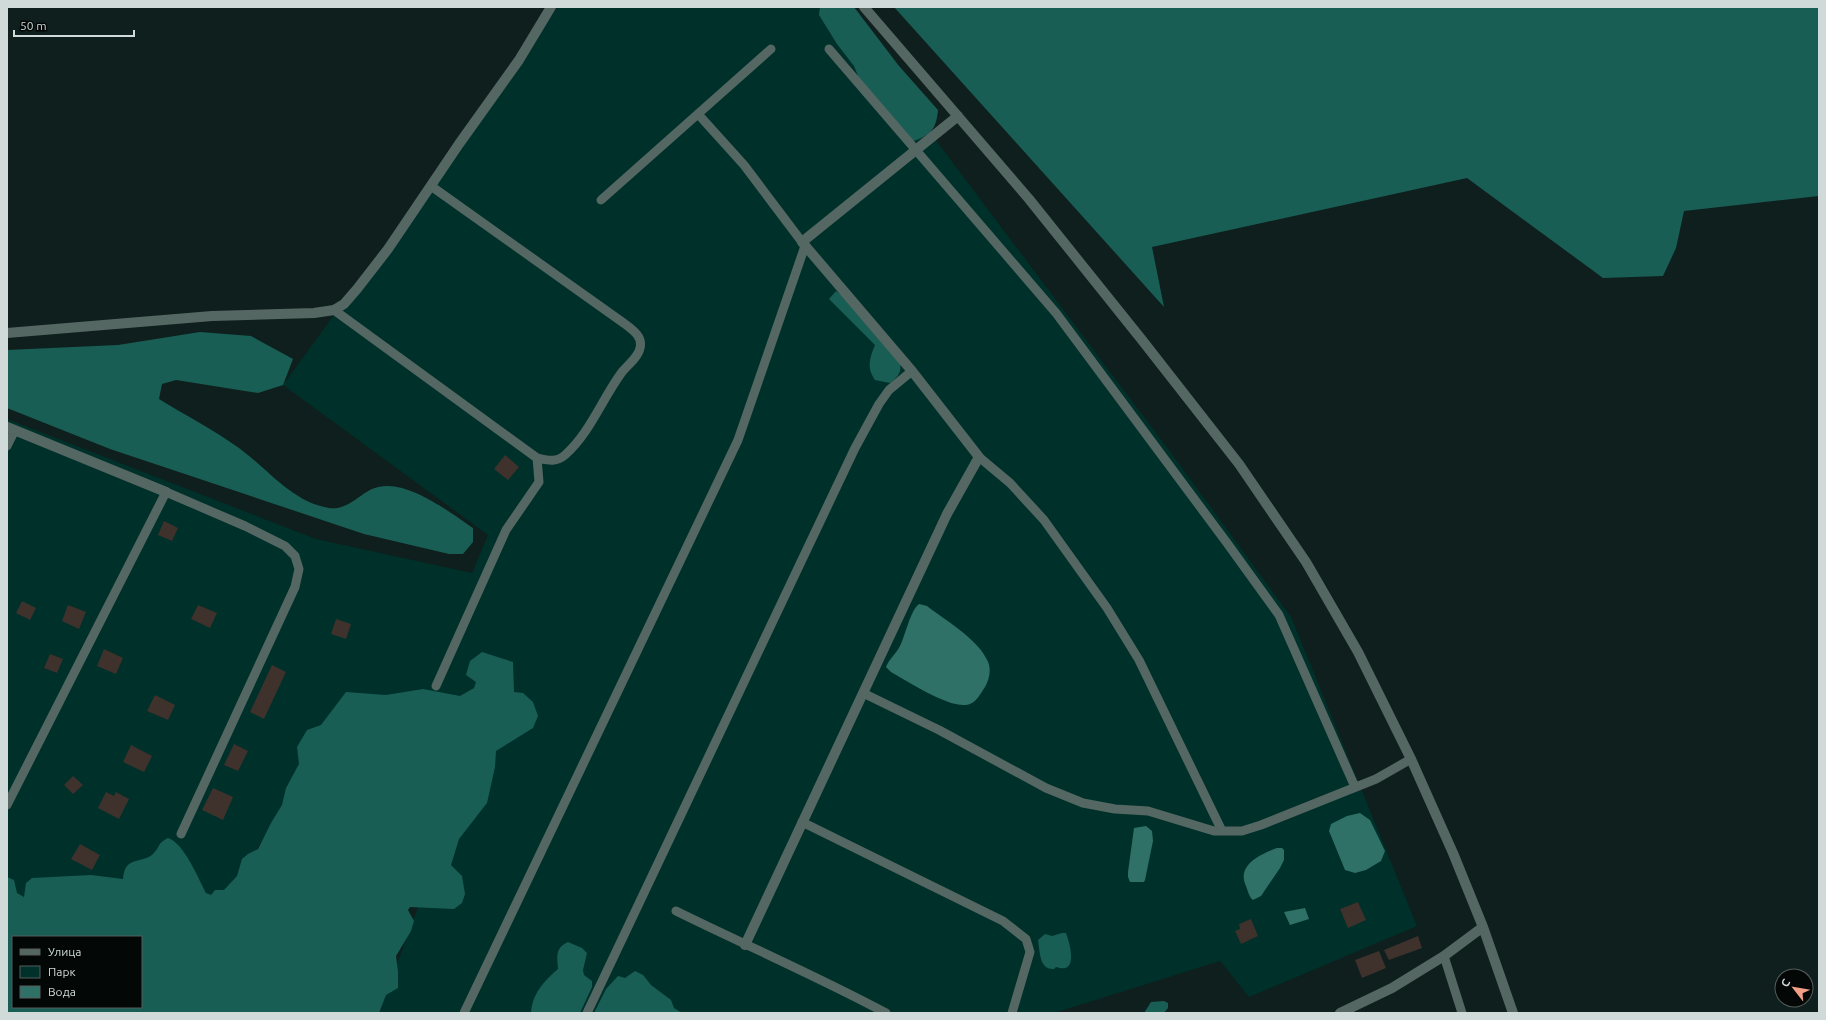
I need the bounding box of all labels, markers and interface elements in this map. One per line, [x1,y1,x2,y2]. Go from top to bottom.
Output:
scale bar [14,12,134,38]
text: 50 m [20,19,47,32]
legend [12,936,142,1008]
text: Улица [48,945,81,958]
text: Парк [48,965,76,978]
north arrow [1774,968,1814,1008]
text: С [1778,977,1792,989]
text: Вода [48,985,76,998]

